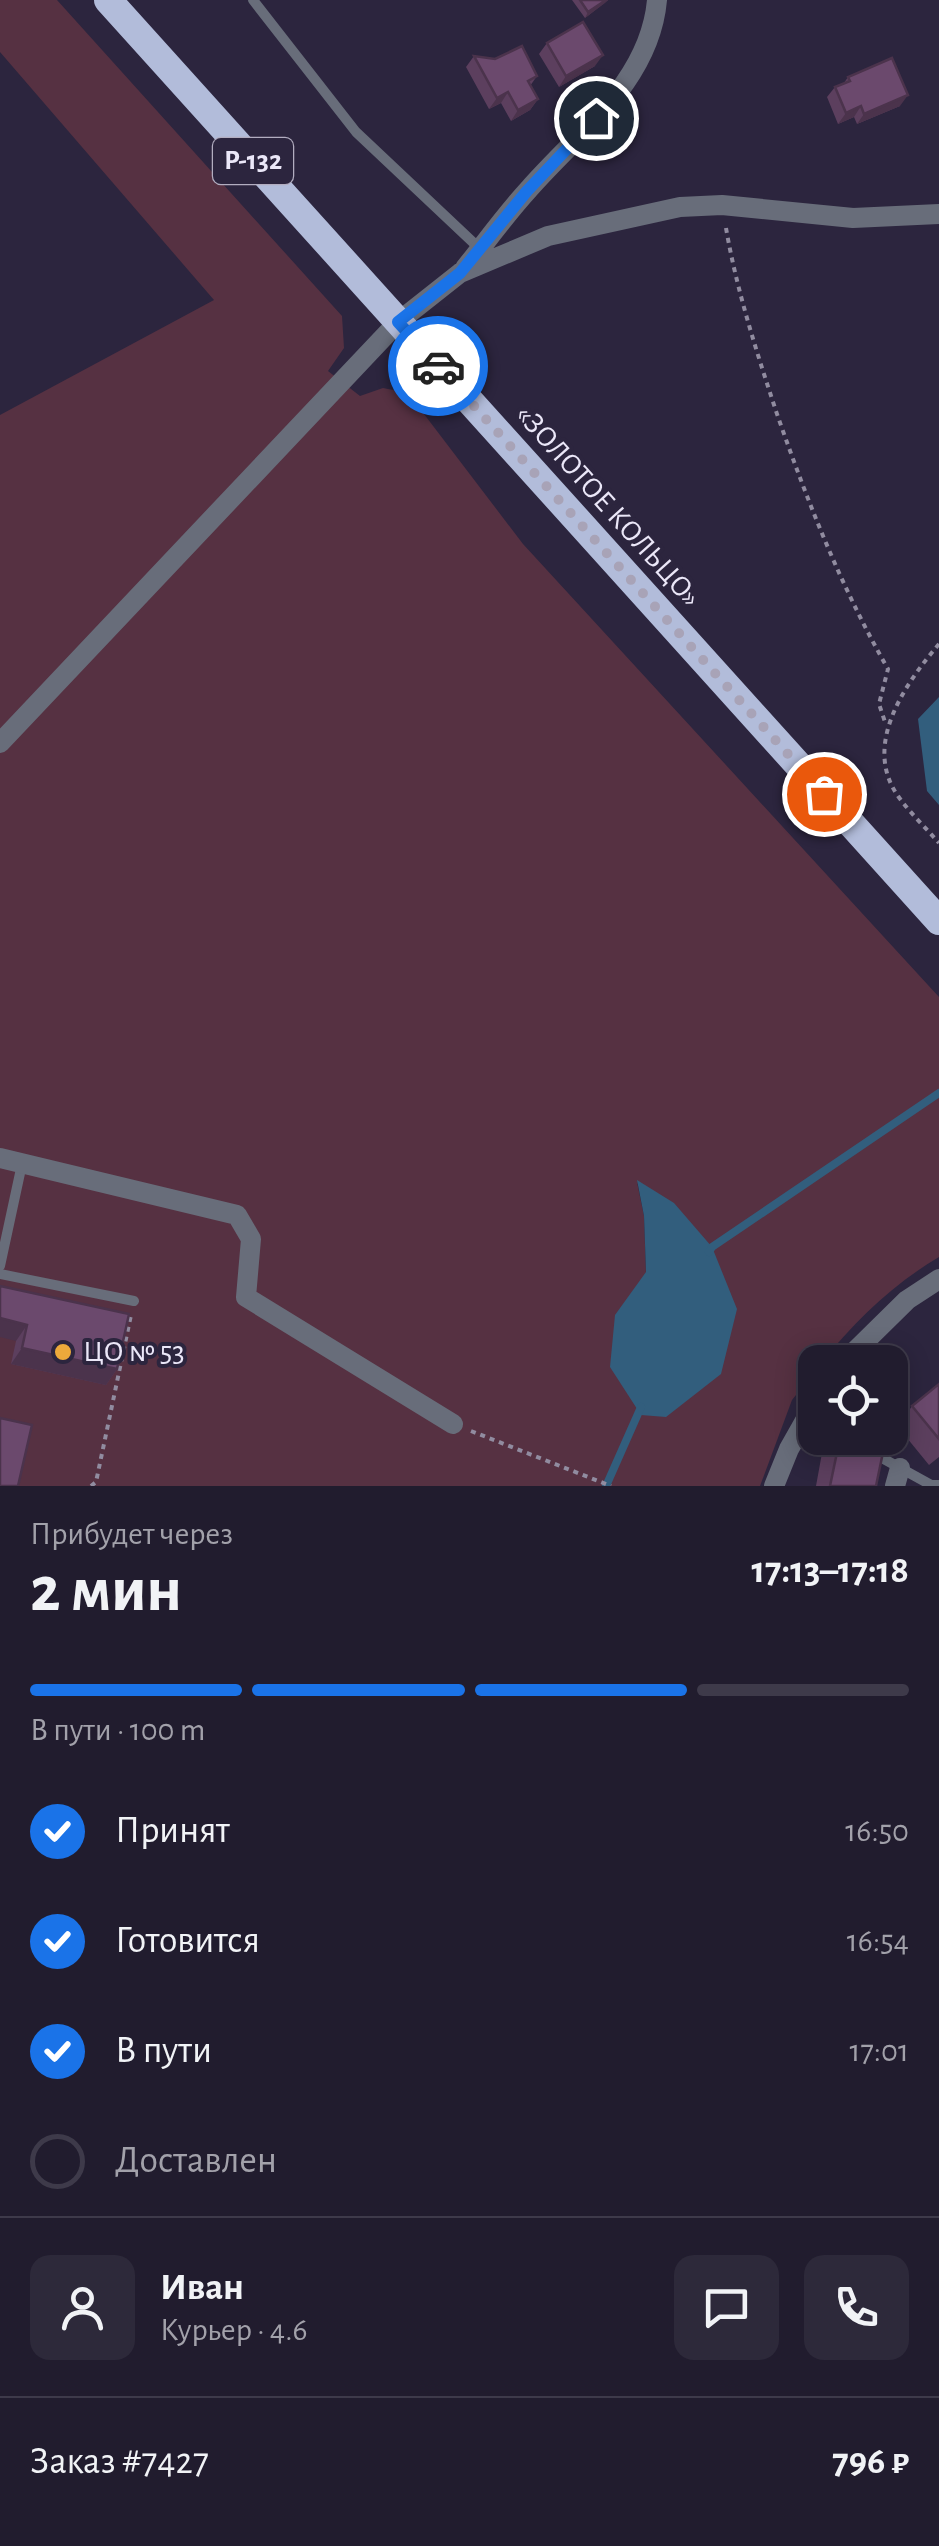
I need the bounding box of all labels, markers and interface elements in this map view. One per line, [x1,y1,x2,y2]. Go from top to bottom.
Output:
pin [554,76,639,161]
icon: home [569,91,624,146]
road number: Р-132 [213,138,293,184]
courier [388,316,488,416]
icon: car [411,339,466,394]
street label: «ЗОЛОТОЕ КОЛЬЦО» [510,399,706,613]
pin [782,752,867,837]
icon: bag [797,767,852,822]
place label: ЦО № 53 [83,1337,185,1367]
marker: ЦО № 53 [52,1341,74,1363]
map controls [798,1345,908,1455]
button: locate [798,1345,908,1455]
text: Прибудет через [30,1518,233,1550]
text: 17:13–17:18 [751,1552,909,1590]
text: 2 мин [30,1558,182,1623]
text: В пути · 100 m [30,1714,205,1746]
icon: check [30,1804,85,1859]
text: Принят [115,1812,230,1850]
text: 16:50 [845,1815,909,1847]
icon: check [30,1914,85,1969]
text: Готовится [115,1922,260,1960]
text: 16:54 [847,1925,909,1957]
icon: check [30,2024,85,2079]
text: В пути [115,2032,212,2070]
text: 17:01 [849,2035,909,2067]
text: Доставлен [115,2142,277,2180]
button: person [30,2255,135,2360]
button: chat [674,2255,779,2360]
button: phone [804,2255,909,2360]
text: Иван [160,2269,244,2307]
text: Курьер · 4.6 [160,2314,308,2346]
text: Заказ #7427 [30,2443,209,2481]
text: 796 ₽ [832,2443,909,2481]

